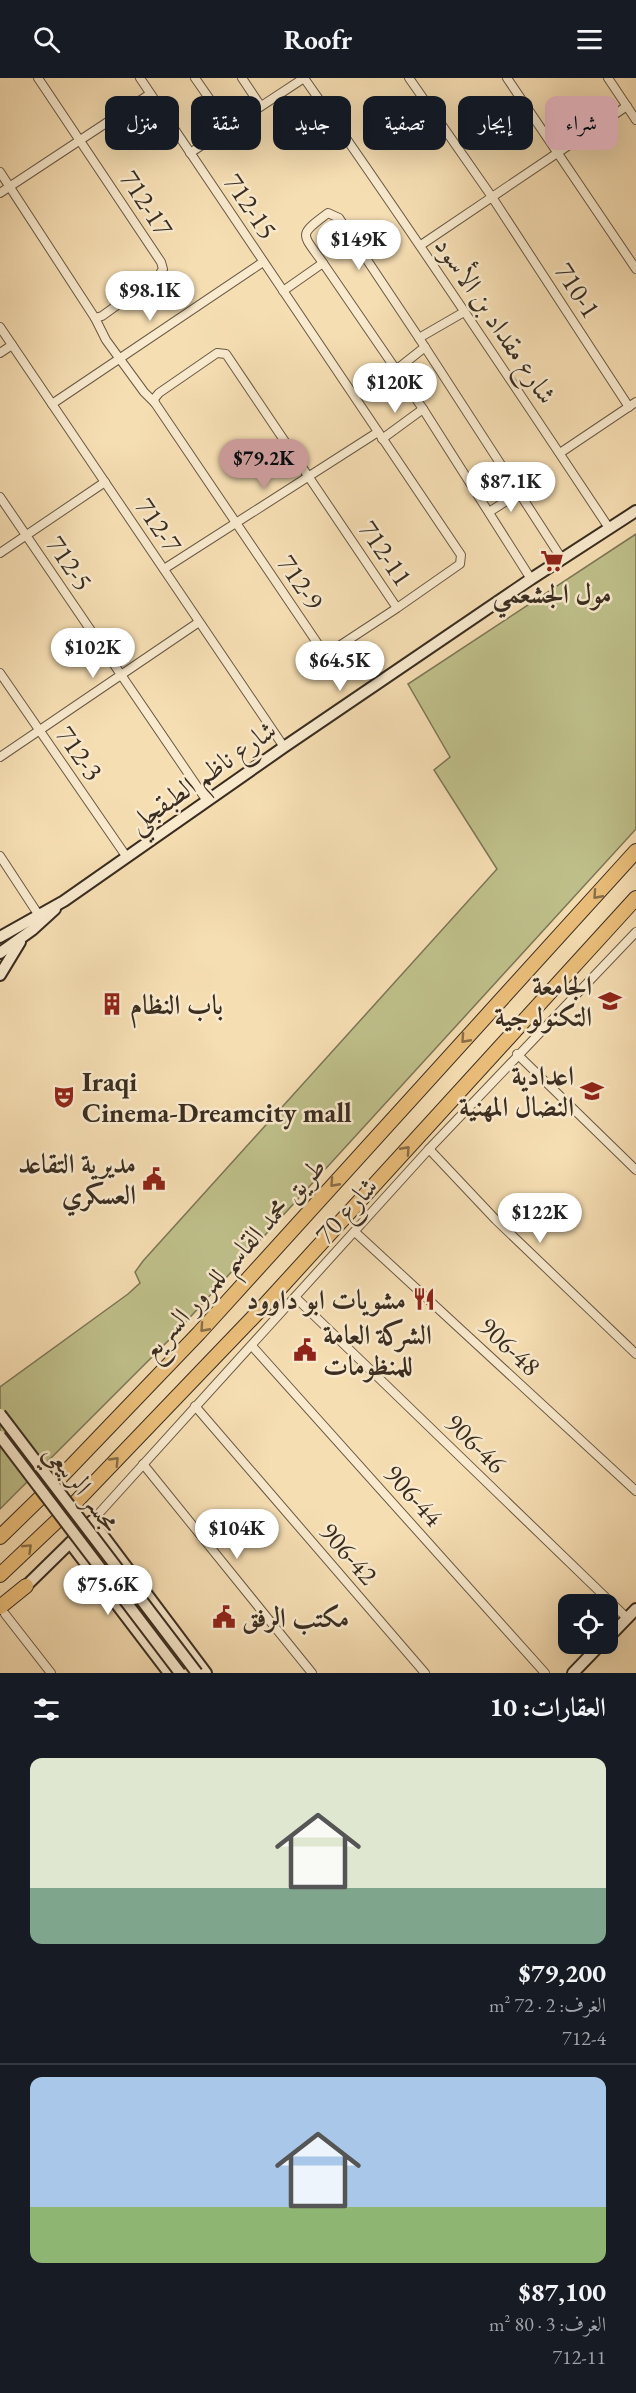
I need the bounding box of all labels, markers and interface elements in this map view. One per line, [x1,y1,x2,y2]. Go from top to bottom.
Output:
text: Roofr [284,22,352,57]
icon: search [30,23,63,56]
icon: menu [573,23,606,56]
chip: منزل [105,96,179,150]
chip: شقة [191,96,261,150]
chip: جديد [273,96,351,150]
chip: تصفية [363,96,446,150]
chip: إيجار [458,96,533,150]
chip: شراء [545,96,618,150]
street label: 712-17 [113,163,182,244]
street label: 712-15 [216,166,286,246]
pin: $149K [317,220,401,271]
text: $149K [331,226,387,252]
street label: شارع مقداد بن الأسود [423,228,567,413]
street label: 710-1 [547,256,609,324]
pin: $98.1K [101,271,199,322]
text: $98.1K [119,277,181,303]
pin: $120K [353,363,437,414]
text: $120K [367,369,423,395]
pin: $79.2K [215,439,313,490]
text: $79.2K [233,445,295,471]
pin: $87.1K [462,462,560,513]
text: $87.1K [480,468,542,494]
street label: 712-7 [128,491,191,560]
street label: 712-11 [351,513,421,593]
street label: 712-5 [39,529,101,597]
street label: 712-9 [270,548,332,616]
supermarket icon: مول الجشعمي [539,548,565,574]
place label: مول الجشعمي [493,576,611,619]
pin: $102K [51,628,135,679]
text: $102K [65,634,121,660]
pin: $64.5K [291,641,389,692]
text: $64.5K [309,647,371,673]
street label: شارع ناظم الطبقجلي [121,712,288,847]
street label: 712-3 [49,719,111,787]
one-way arrow [593,887,604,898]
place label: الجامعة التكنولوجية [495,968,592,1034]
place label: باب النظام [130,987,223,1029]
school or university icon: الجامعة التكنولوجية [597,988,623,1014]
building icon: باب النظام [99,991,125,1017]
one-way arrow [461,1032,472,1043]
place label: اعدادية النضال المهنية [459,1058,574,1124]
place label: Iraqi Cinema-Dreamcity mall [82,1064,352,1130]
school or university icon: اعدادية النضال المهنية [579,1078,605,1104]
theatre icon: Iraqi Cinema-Dreamcity mall [51,1084,77,1110]
place label: مديرية التقاعد العسكري [18,1146,136,1217]
one-way arrow [399,1147,410,1157]
street label: طريق محمد القاسم للمرور السريع [133,1149,341,1373]
public building icon: مديرية التقاعد العسكري [141,1166,167,1192]
street label: شارع 70 [307,1169,389,1254]
one-way arrow [330,1177,341,1187]
pin: $122K [498,1193,582,1244]
text: $122K [512,1199,568,1225]
place label: مشويات ابو داوود [246,1282,406,1317]
restaurant icon: مشويات ابو داوود [411,1286,437,1312]
street label: 906-48 [472,1309,548,1383]
place label: الشركة العامة للمنظومات [323,1317,432,1383]
one-way arrow [200,1321,211,1332]
public building icon: الشركة العامة للمنظومات [292,1337,318,1363]
street label: 906-46 [438,1405,514,1481]
street label: مجسر الربيعي [32,1435,129,1543]
street label: 906-44 [377,1456,452,1534]
one-way arrow [107,1458,118,1469]
pin: $104K [195,1509,279,1560]
street label: 906-42 [312,1514,386,1592]
text: $104K [209,1515,265,1541]
one-way arrow [21,1544,32,1555]
pin: $75.6K [59,1565,157,1616]
text: $75.6K [77,1571,139,1597]
map controls [558,1594,618,1654]
button: locate [558,1594,618,1654]
place label: مكتب الرفق [242,1600,349,1636]
public building icon: مكتب الرفق [211,1604,237,1630]
text: العقارات: 10 [489,1690,606,1724]
icon: filters [30,1693,63,1726]
icon: home [264,1797,372,1905]
text: $79,200 [519,1956,606,1990]
text: الغرف: 2 · 72 m² [489,1992,606,2018]
text: 712-4 [562,2025,606,2051]
icon: home [264,2116,372,2224]
text: $87,100 [519,2275,606,2309]
text: الغرف: 3 · 80 m² [489,2311,606,2337]
text: 712-11 [553,2344,606,2370]

